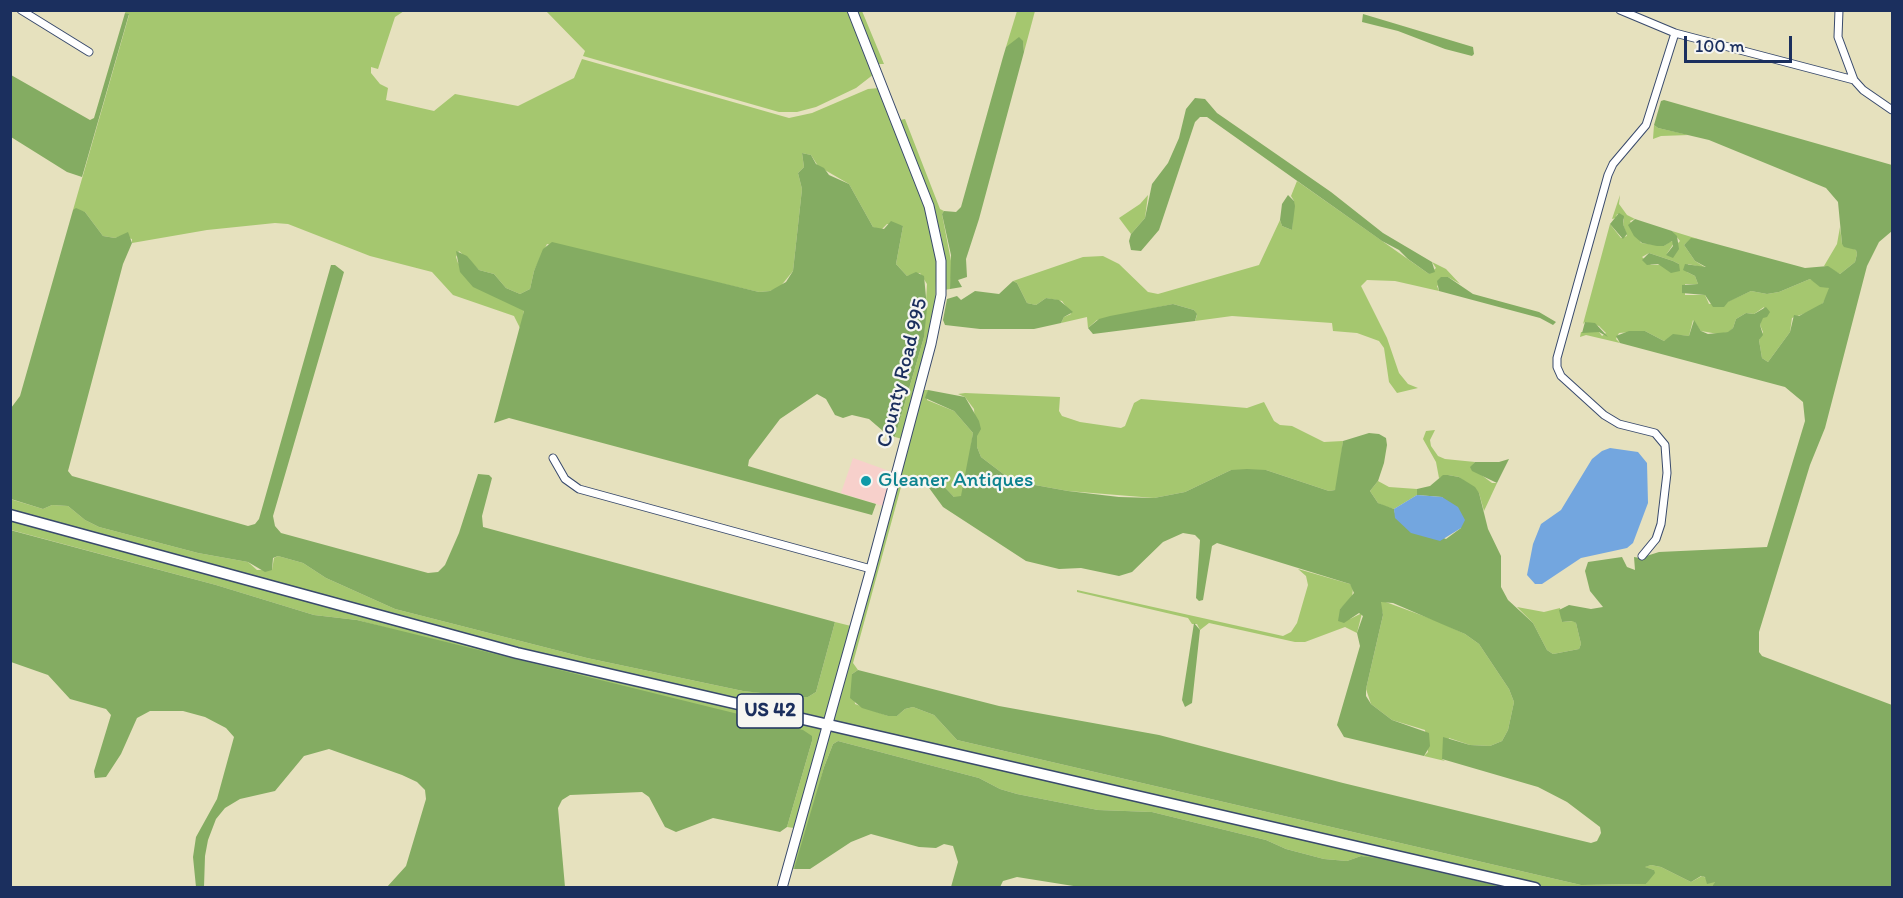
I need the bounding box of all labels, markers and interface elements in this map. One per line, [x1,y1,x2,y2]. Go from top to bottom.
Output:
scale bar [1687,24,1795,62]
text: 100 m [1695,35,1745,57]
street label: County Road 995 [872,296,934,450]
place label: Gleaner Antiques [878,468,1033,494]
marker: Gleaner Antiques [859,474,873,488]
road number: US 42 [737,694,803,728]

